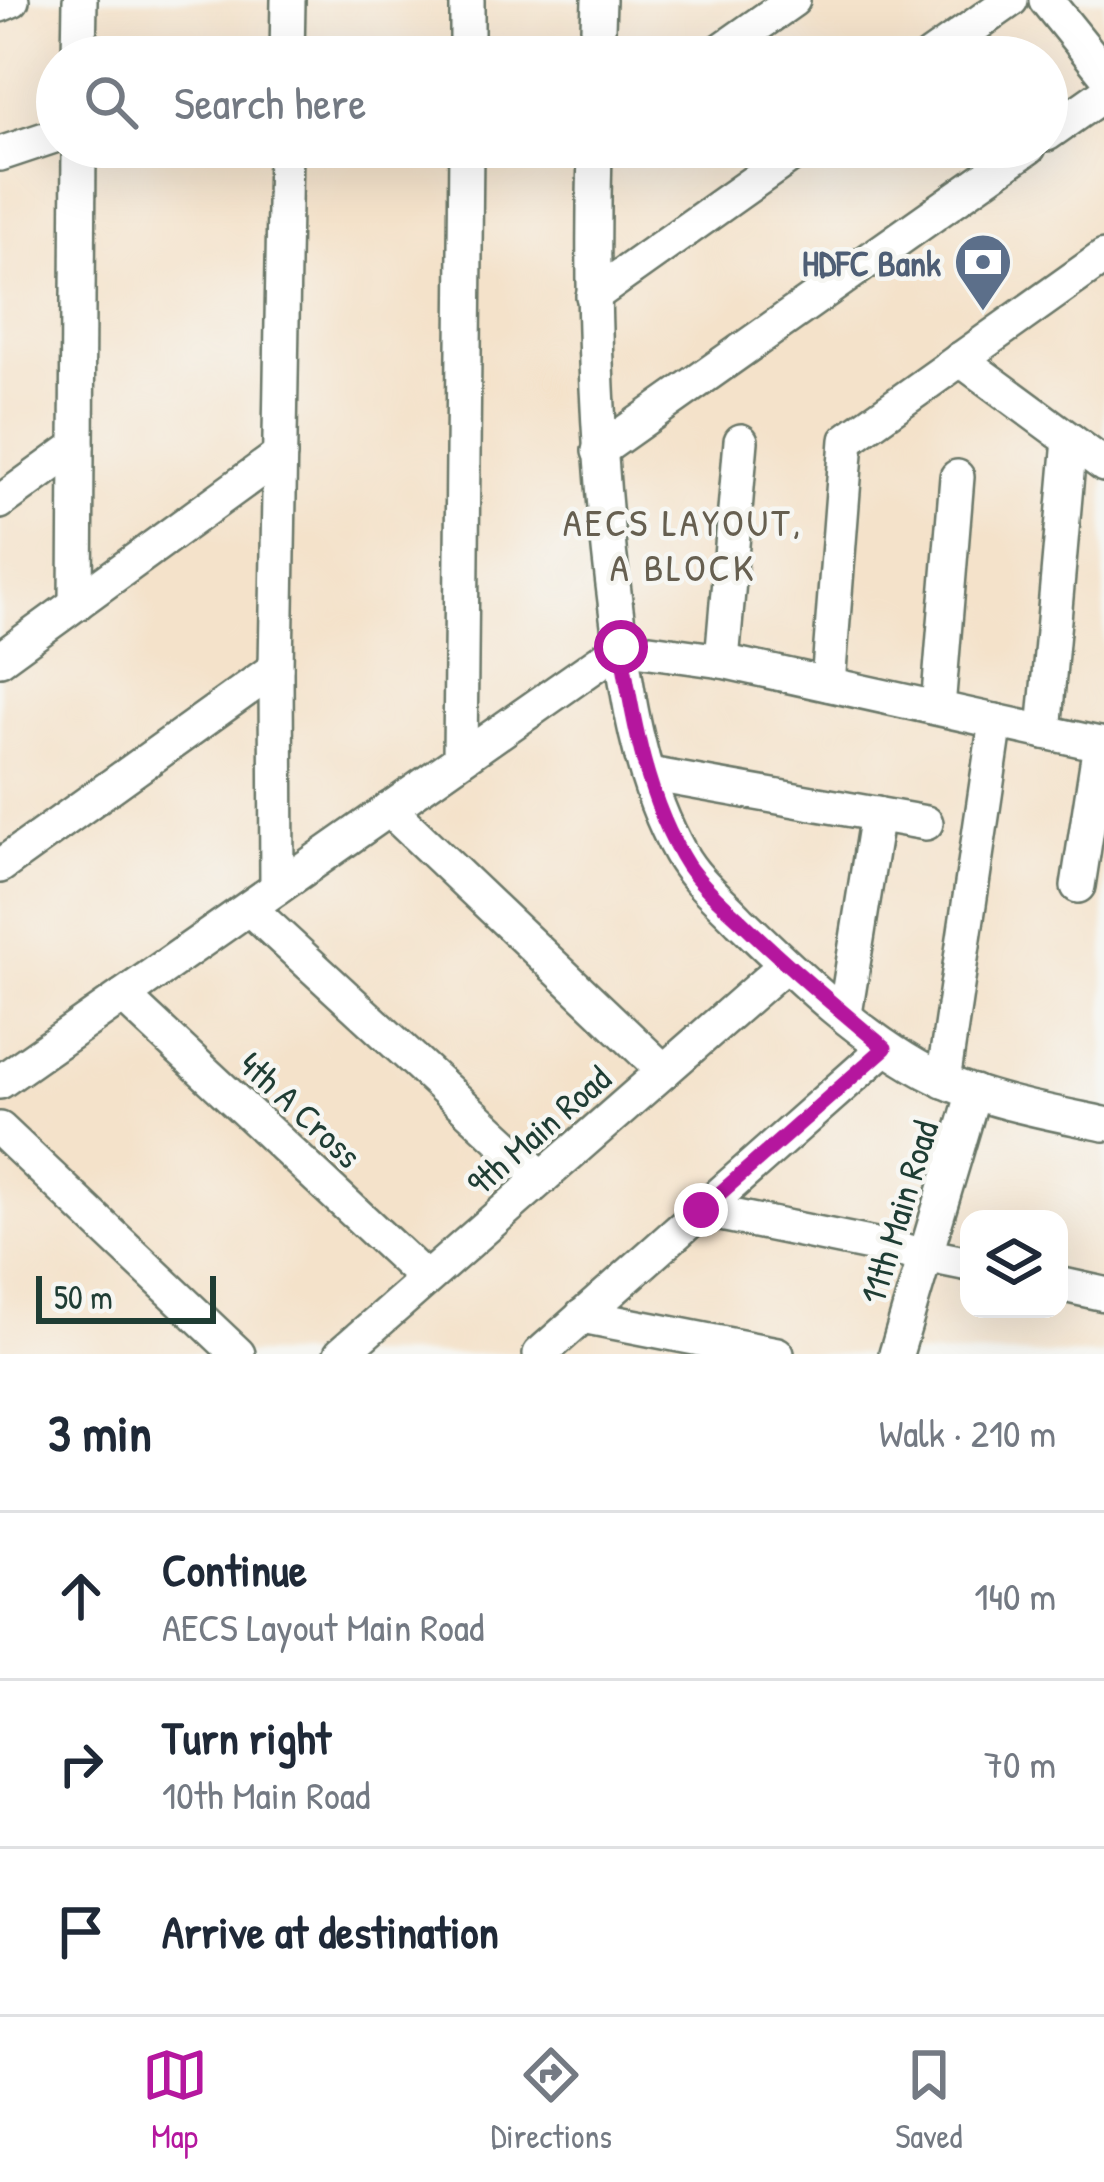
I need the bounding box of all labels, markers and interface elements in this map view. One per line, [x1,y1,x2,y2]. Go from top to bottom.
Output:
search box [36,36,1068,168]
icon: search [78,69,144,135]
text: Search here [174,72,366,133]
bank icon: HDFC Bank [952,231,1014,313]
place label: HDFC Bank [802,238,941,287]
district label: AECS LAYOUT, A BLOCK [563,495,803,593]
route start [594,620,648,674]
street label: 4th A Cross [229,1040,373,1178]
street label: 9th Main Road [455,1054,621,1206]
street label: 11th Main Road [847,1114,949,1310]
route end [674,1183,728,1237]
map controls [960,1210,1068,1318]
button: layers [960,1210,1068,1318]
scale bar [36,1270,216,1323]
text: 50 m [54,1275,113,1319]
text: 3 min [48,1398,152,1467]
text: Walk · 210 m [879,1406,1056,1459]
text: Continue [162,1539,307,1600]
icon: ahead [48,1563,114,1629]
text: 140 m [974,1569,1056,1622]
text: AECS Layout Main Road [162,1600,484,1653]
text: Turn right [162,1707,331,1768]
icon: right [48,1731,114,1797]
text: 70 m [984,1737,1056,1790]
text: 10th Main Road [162,1768,370,1821]
icon: arrive [48,1899,114,1965]
text: Arrive at destination [162,1901,499,1962]
tab: Map [142,2042,208,2158]
tab: Directions [491,2042,612,2158]
tab: Saved [895,2042,962,2158]

